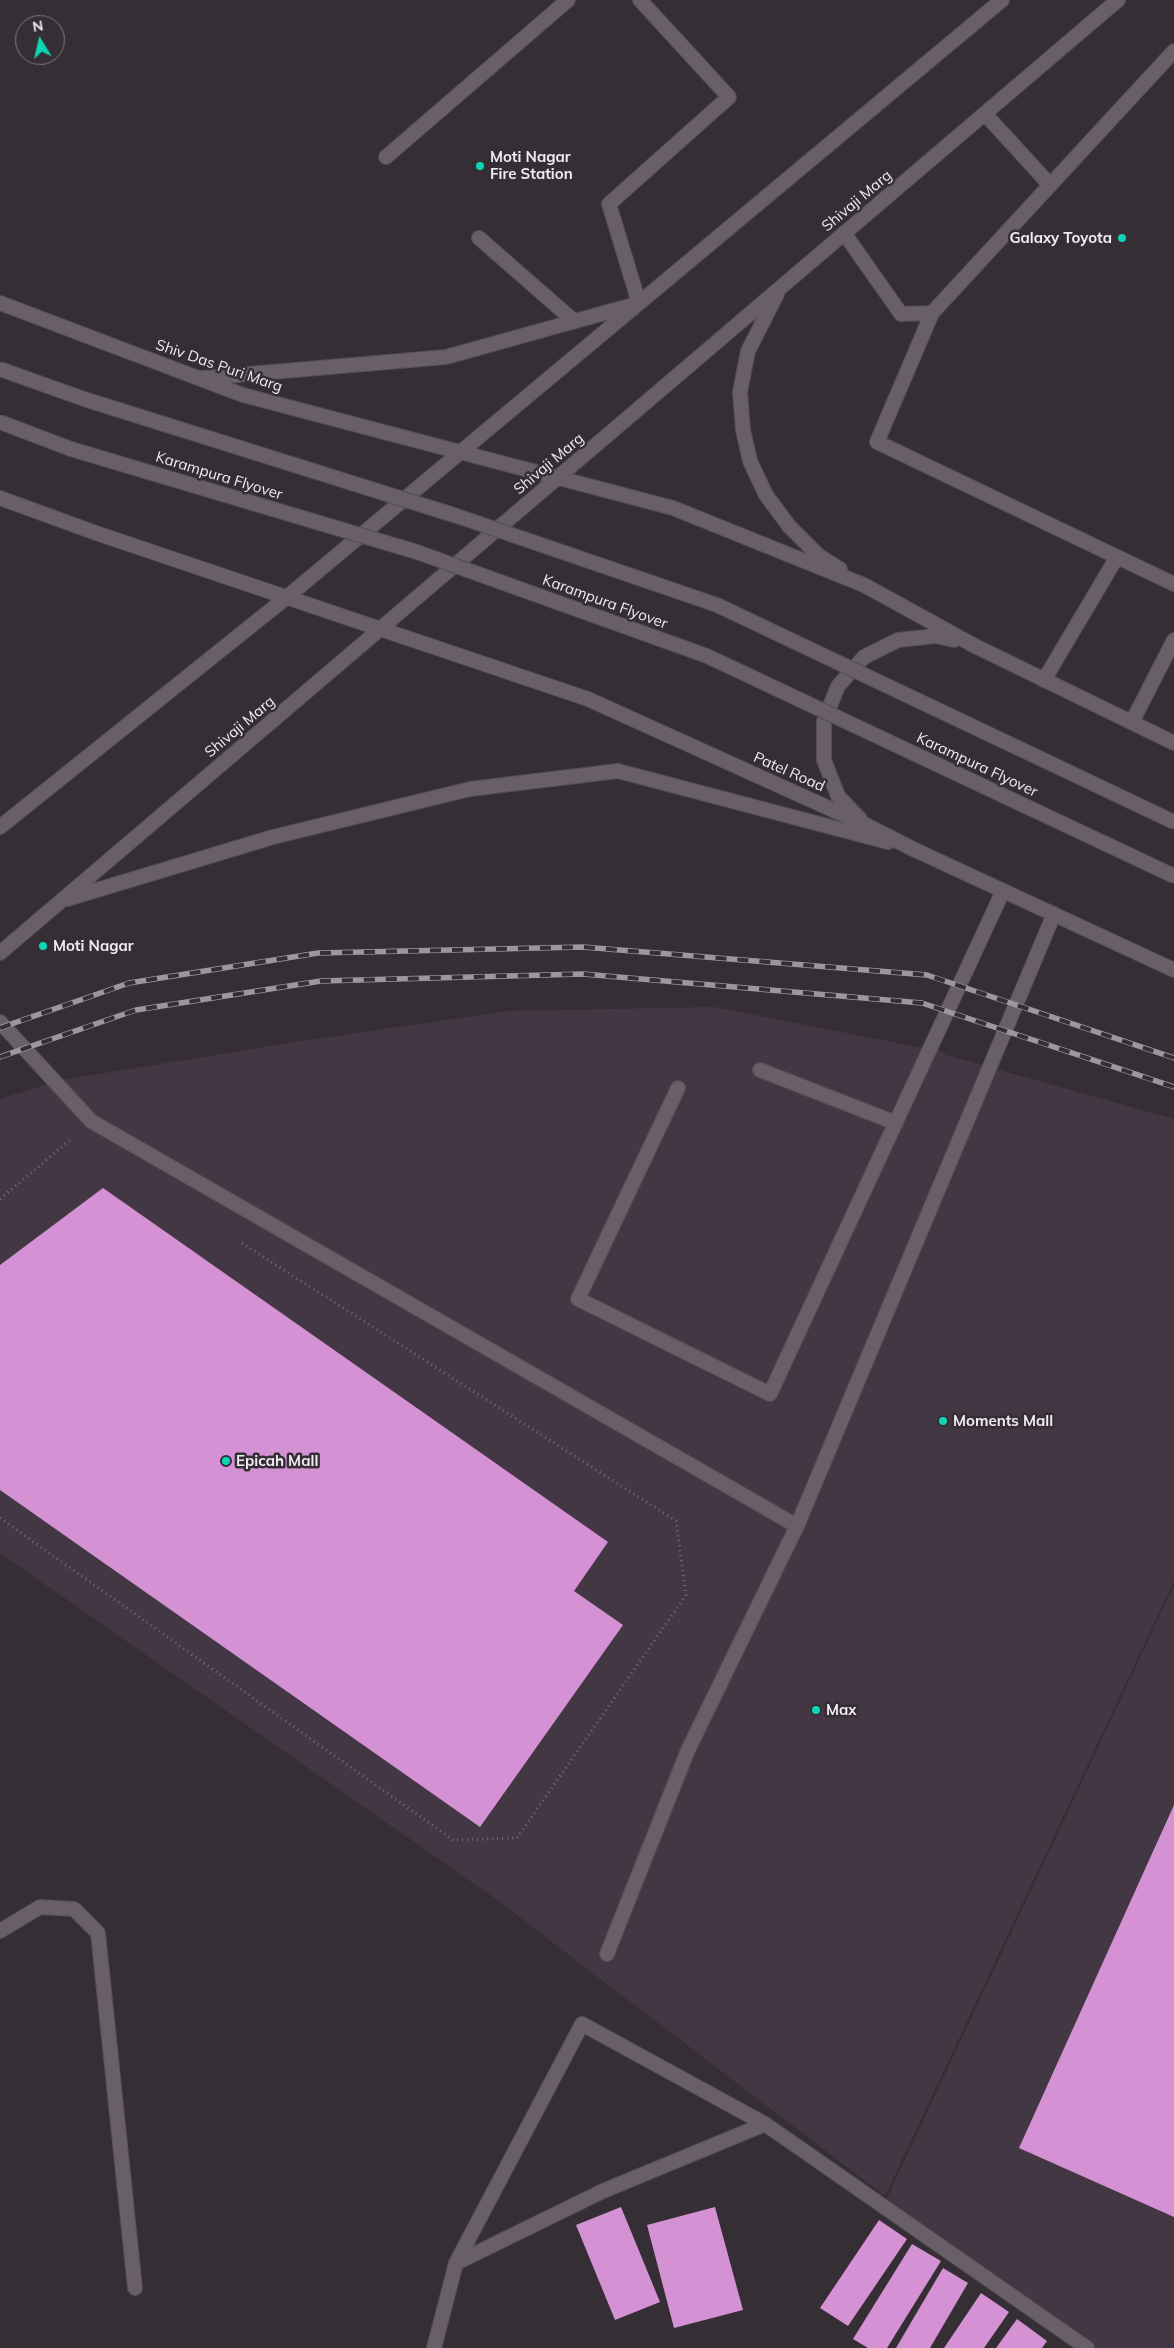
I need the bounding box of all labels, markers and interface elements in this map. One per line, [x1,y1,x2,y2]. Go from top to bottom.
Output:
north arrow [15,15,65,65]
text: N [31,16,44,36]
place label: Moti Nagar Fire Station [490,148,573,183]
marker: Moti Nagar Fire Station [474,160,486,172]
street label: Shivaji Marg [818,167,896,235]
place label: Galaxy Toyota [1009,229,1112,247]
marker: Galaxy Toyota [1116,232,1128,244]
street label: Shiv Das Puri Marg [153,336,285,396]
street label: Shivaji Marg [510,430,588,498]
street label: Karampura Flyover [153,448,285,504]
street label: Karampura Flyover [540,571,670,633]
street label: Shivaji Marg [201,693,279,761]
street label: Karampura Flyover [913,729,1041,801]
street label: Patel Road [751,748,827,796]
place label: Moti Nagar [53,937,134,955]
marker: Moti Nagar [37,940,49,952]
place label: Moments Mall [953,1412,1053,1430]
marker: Moments Mall [937,1415,949,1427]
place label: Epicah Mall [236,1452,318,1470]
marker: Epicah Mall [220,1455,232,1467]
place label: Max [826,1701,857,1719]
marker: Max [810,1704,822,1716]

